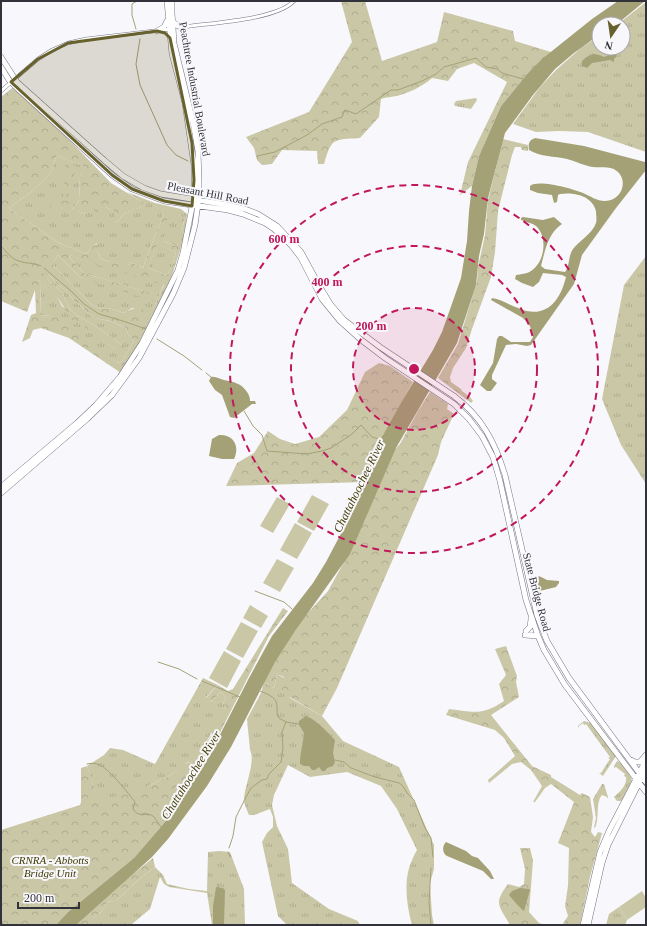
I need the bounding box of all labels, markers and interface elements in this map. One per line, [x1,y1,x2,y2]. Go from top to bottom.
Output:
north arrow [591,16,631,56]
street label: Peachtree Industrial Boulevard [177,21,213,158]
text: N [603,39,614,52]
street label: Pleasant Hill Road [166,179,250,207]
text: 600 m [269,232,300,246]
text: 400 m [312,275,343,289]
text: 200 m [356,319,387,333]
centre of rings [407,362,421,376]
water label: Chattahoochee River [330,437,388,535]
street label: State Bridge Road [521,551,553,633]
water label: Chattahoochee River [158,728,224,822]
park label: CRNRA - Abbotts Bridge Unit [11,854,89,879]
scale bar [18,884,79,910]
text: 200 m [24,891,55,905]

